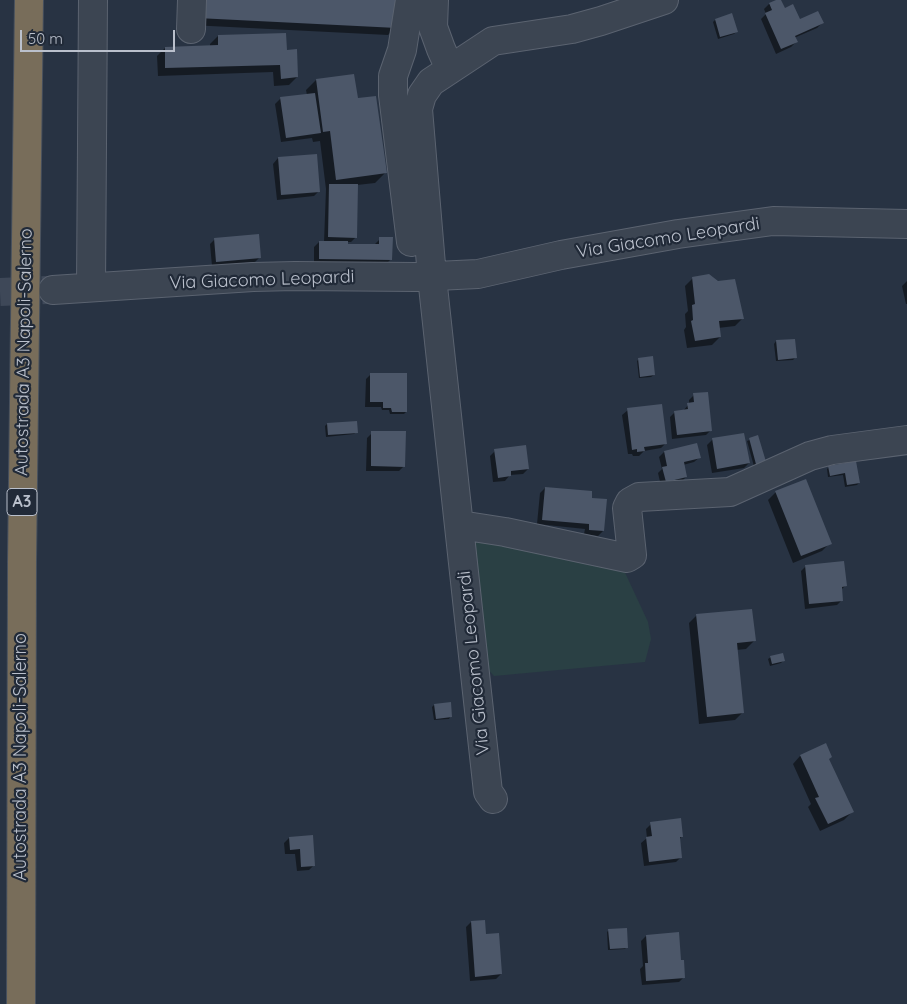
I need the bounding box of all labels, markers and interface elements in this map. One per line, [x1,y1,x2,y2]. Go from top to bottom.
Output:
scale bar [22,20,178,52]
text: 50 m [28,29,63,48]
street label: Via Giacomo Leopardi [575,213,761,263]
street label: Autostrada A3 Napoli-Salerno [11,228,37,476]
street label: Via Giacomo Leopardi [169,266,355,294]
road number: A3 [7,488,37,516]
street label: Via Giacomo Leopardi [454,570,494,756]
street label: Autostrada A3 Napoli-Salerno [10,633,32,881]

